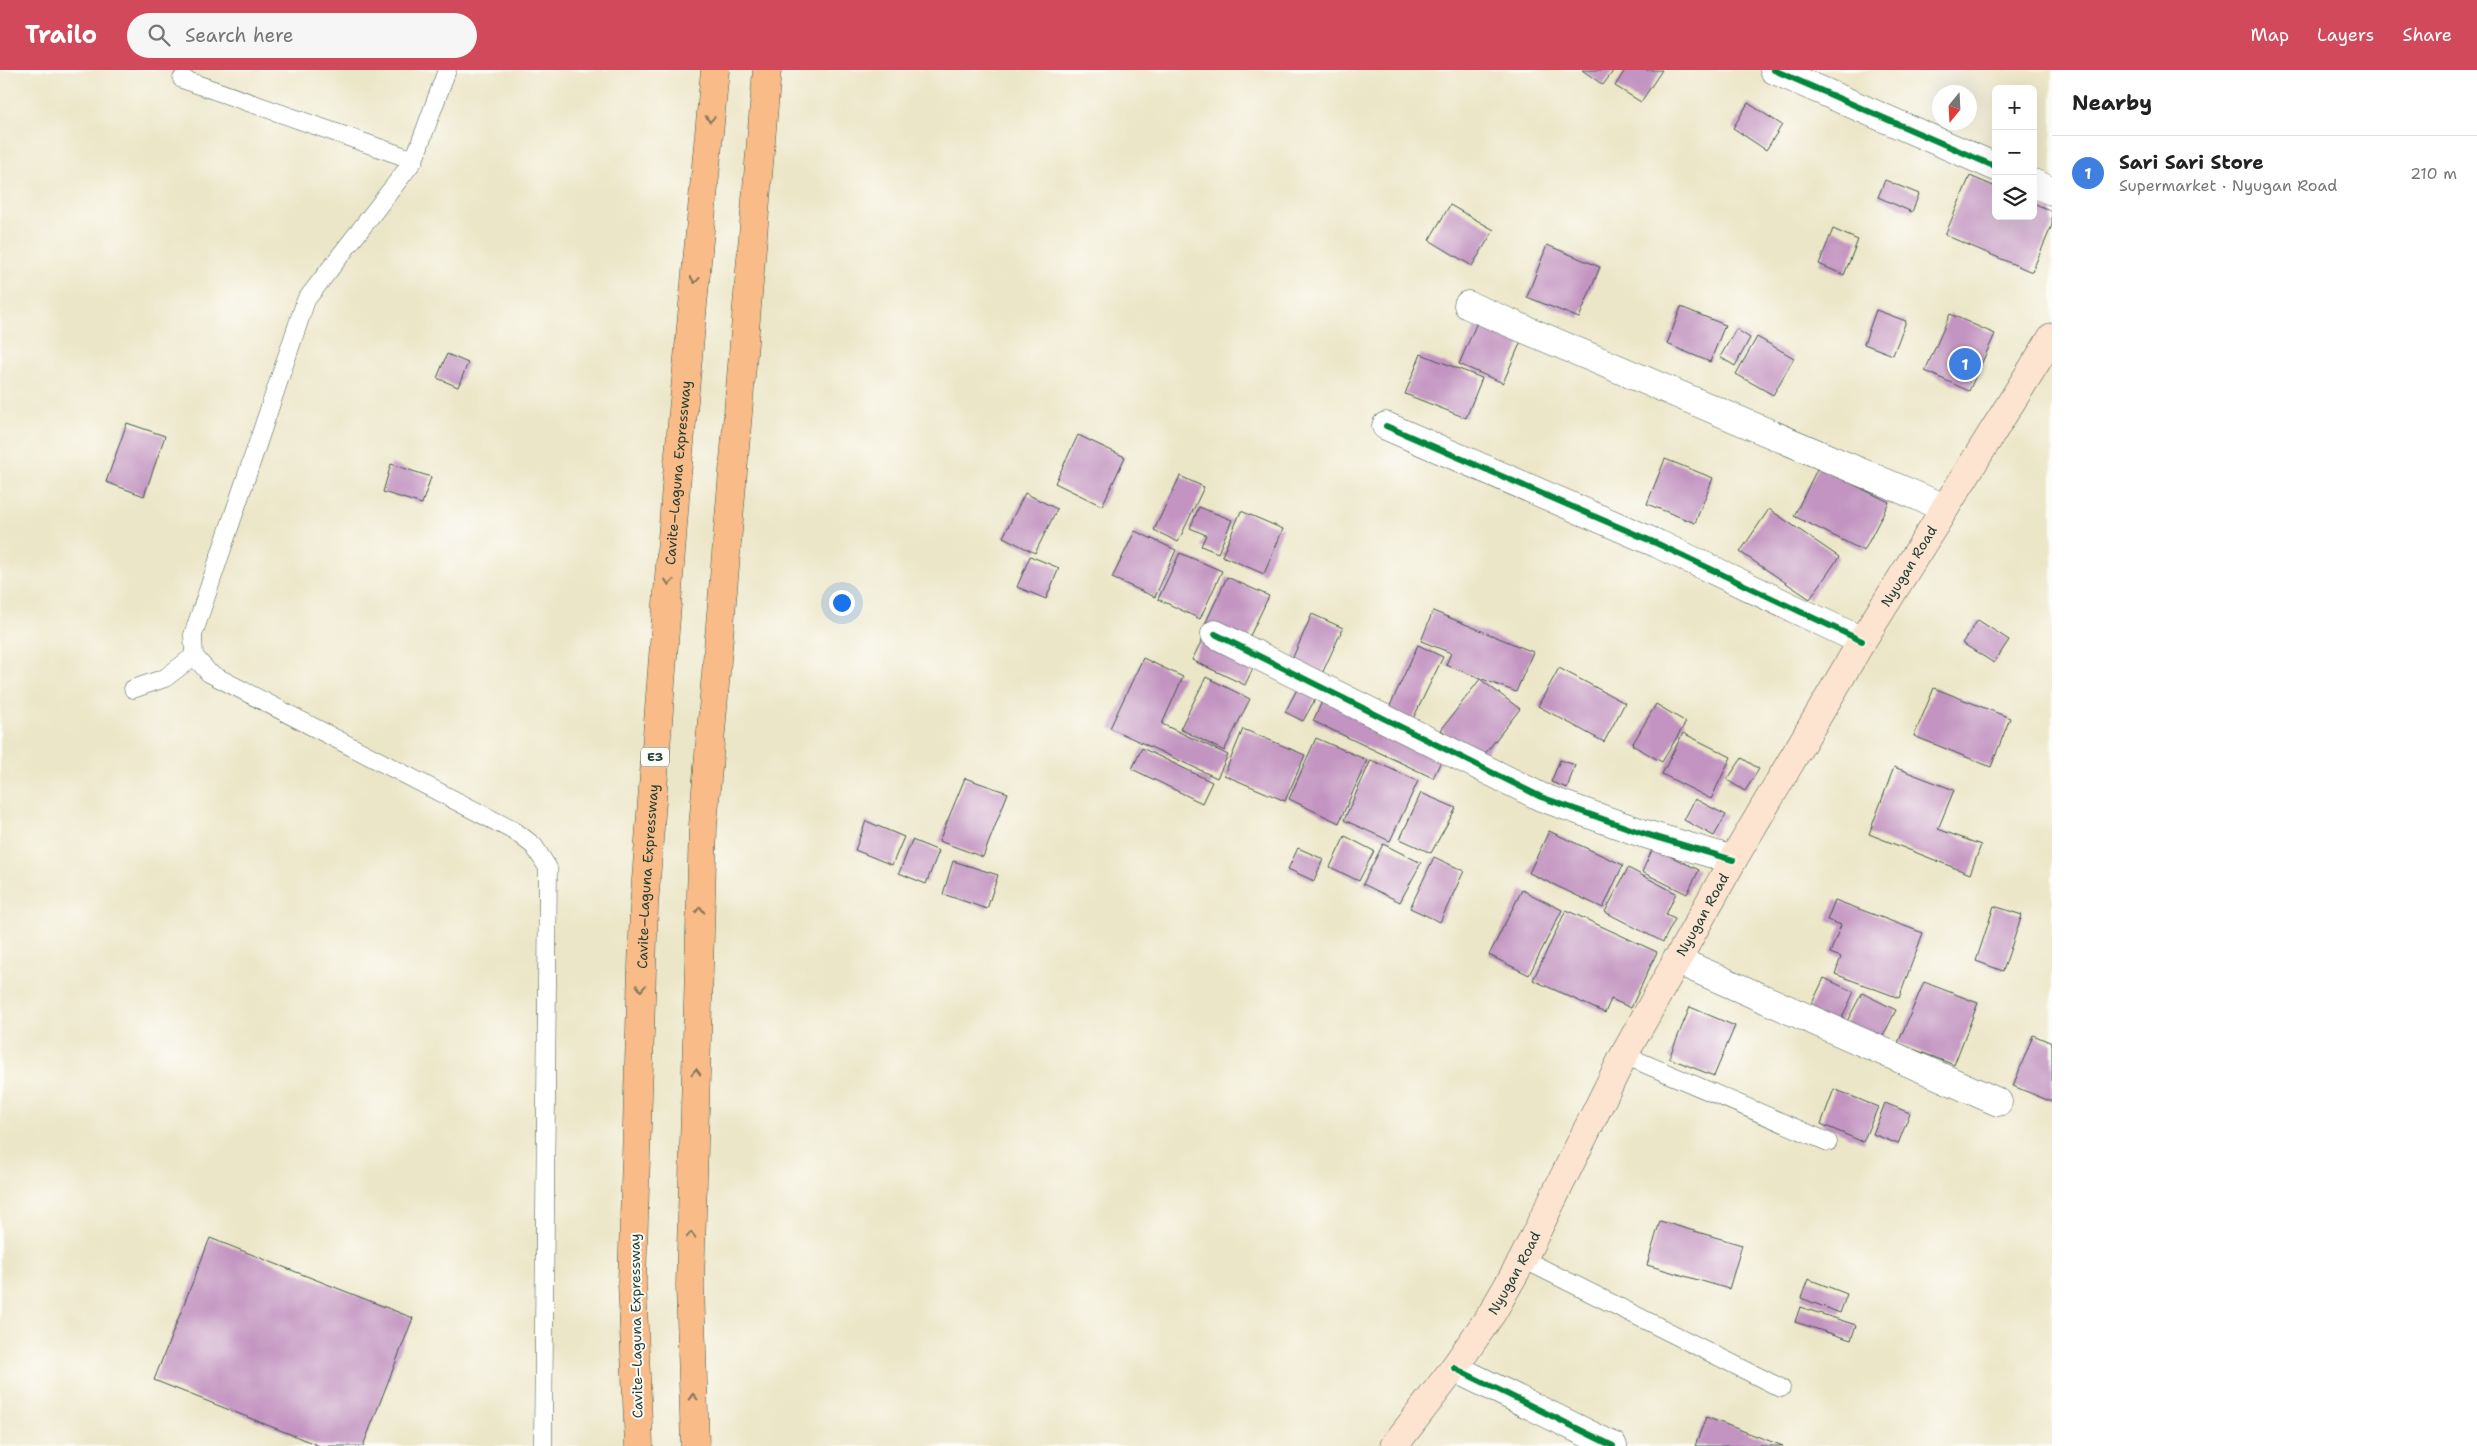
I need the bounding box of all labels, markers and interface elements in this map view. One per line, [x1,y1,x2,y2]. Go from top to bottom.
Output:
search box [127,13,477,58]
text: Trailo [25,19,97,51]
icon: search [145,21,173,49]
text: Search here [185,23,294,48]
text: Map [2251,23,2289,47]
text: Layers [2317,23,2374,47]
text: Share [2402,23,2452,47]
north arrow [1932,85,1977,130]
map controls [1992,85,2037,220]
button: + [1992,85,2037,130]
text: Nearby [2072,89,2152,117]
one-way arrow [705,115,716,123]
button: − [1992,130,2037,175]
text: Sari Sari Store [2119,150,2264,175]
text: 1 [2084,163,2092,184]
text: 210 m [2410,163,2457,184]
button: layers [1992,175,2037,220]
text: Supermarket · Nyugan Road [2119,175,2337,196]
one-way arrow [690,277,701,285]
pin: 1 [1949,345,1981,383]
street label: Cavite–Laguna Expressway [661,380,695,566]
street label: Nyugan Road [1877,522,1941,610]
one-way arrow [663,578,674,586]
your location [829,590,855,616]
road number: E3 [641,748,669,766]
street label: Cavite–Laguna Expressway [633,783,662,969]
street label: Nyugan Road [1672,870,1733,959]
one-way arrow [695,906,705,914]
one-way arrow [636,984,646,992]
one-way arrow [690,1068,701,1076]
street label: Nyugan Road [1484,1228,1544,1318]
one-way arrow [686,1231,696,1238]
street label: Cavite–Laguna Expressway [625,1233,647,1419]
one-way arrow [688,1393,698,1401]

